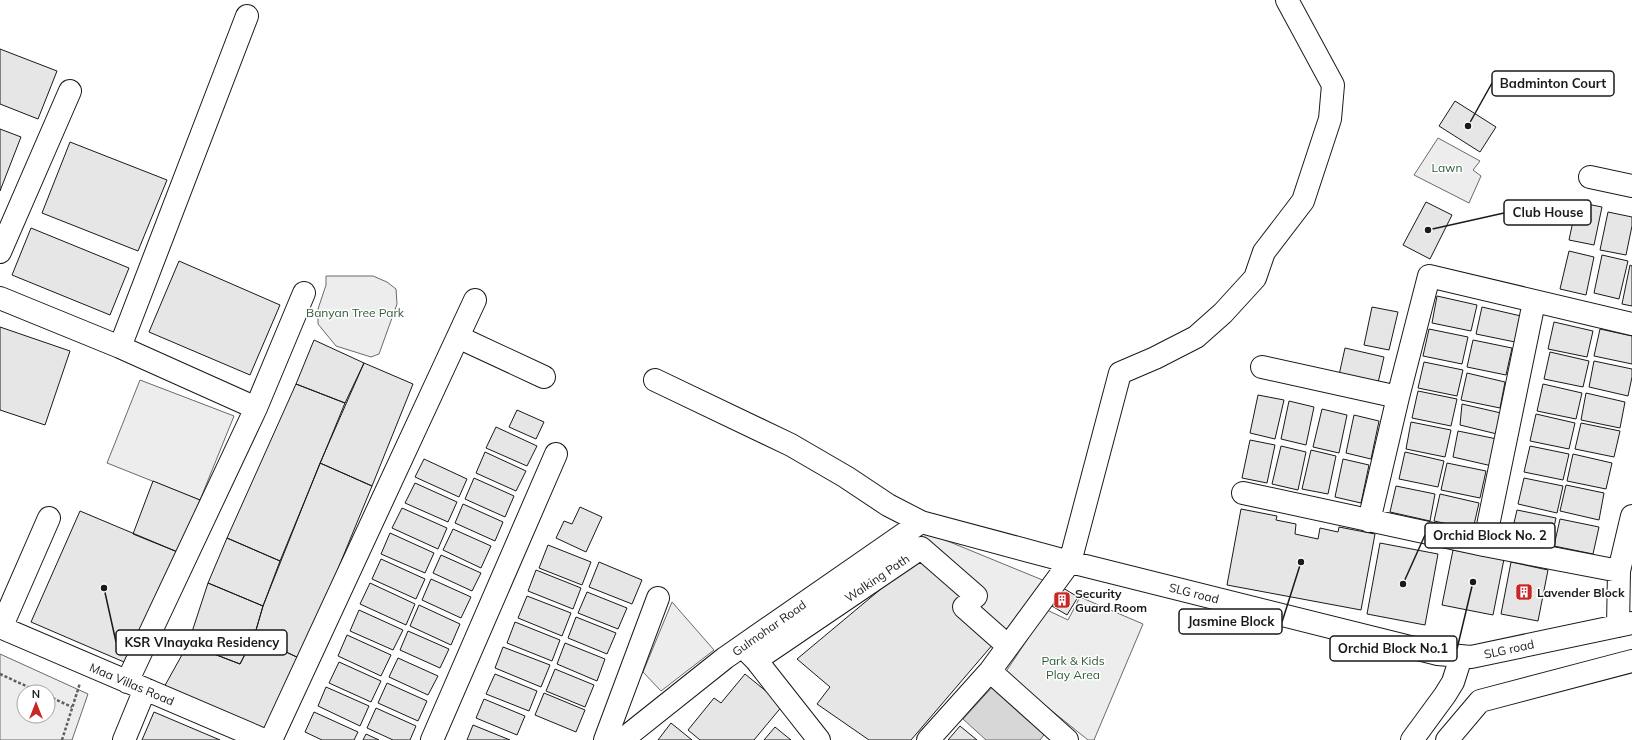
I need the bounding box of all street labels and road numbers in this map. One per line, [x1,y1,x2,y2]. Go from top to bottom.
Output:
street label: Walking Path [842,551,912,605]
street label: SLG road [1167,580,1221,606]
street label: Gulmohar Road [729,597,809,659]
street label: SLG road [1482,636,1536,662]
street label: Maa Villas Road [87,659,177,709]

